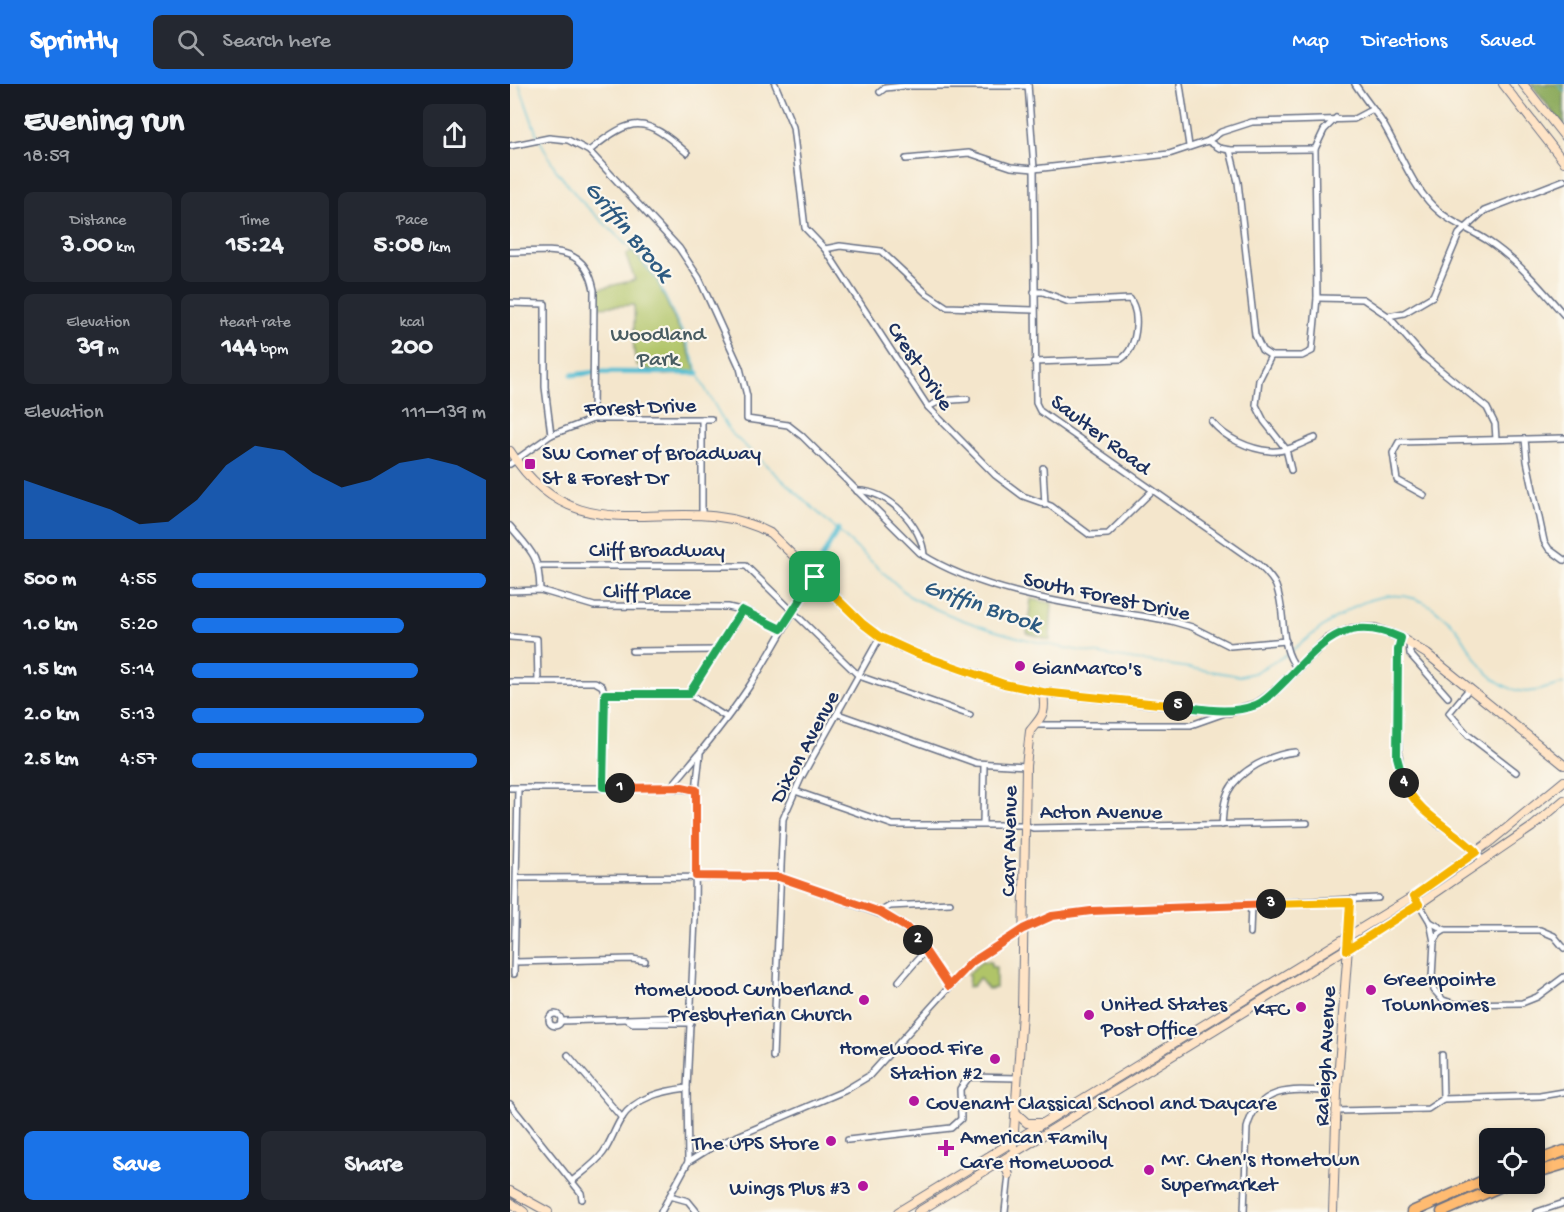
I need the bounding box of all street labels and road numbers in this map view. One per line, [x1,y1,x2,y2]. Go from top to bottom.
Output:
street label: Crest Drive [880,318,958,417]
street label: Saulter Road [1044,390,1157,484]
street label: Forest Drive [583,394,697,424]
street label: Cliff Broadway [589,539,725,565]
street label: South Forest Drive [1020,568,1193,628]
street label: Cliff Place [603,580,692,608]
street label: Dixon Avenue [765,686,847,810]
street label: Carr Avenue [997,785,1025,897]
street label: Acton Avenue [1040,801,1163,827]
street label: Raleigh Avenue [1310,985,1344,1127]

